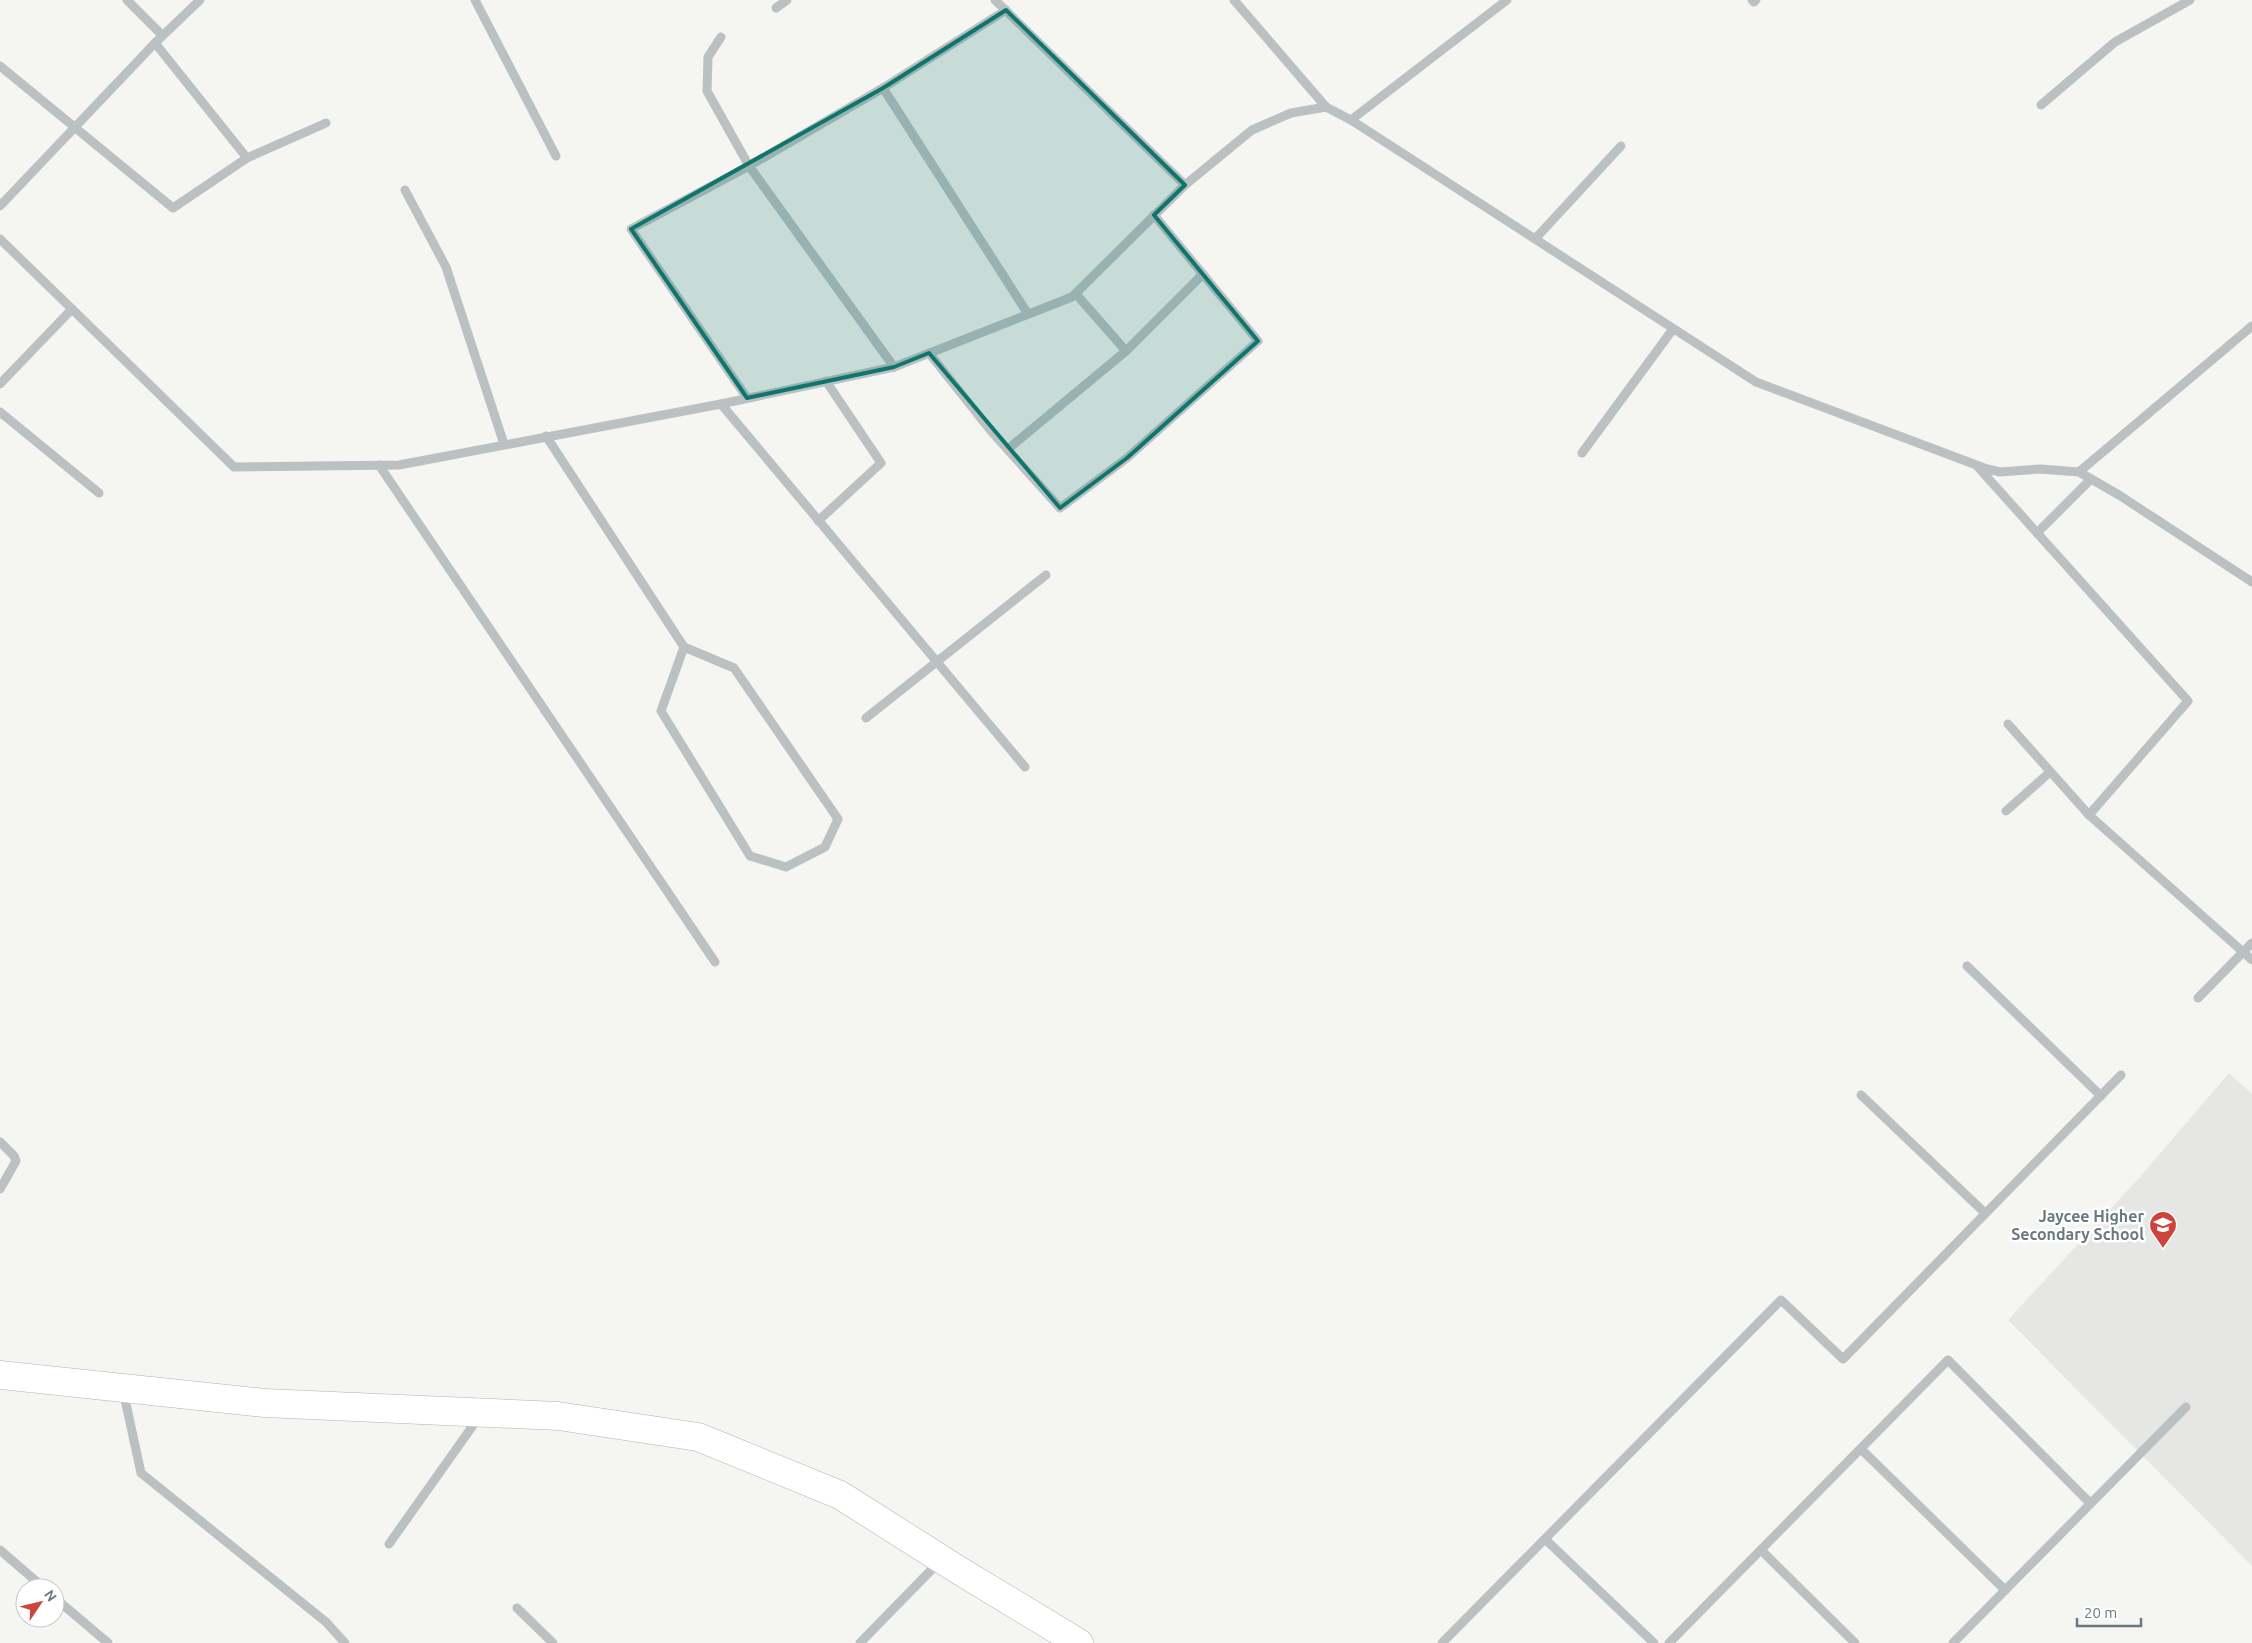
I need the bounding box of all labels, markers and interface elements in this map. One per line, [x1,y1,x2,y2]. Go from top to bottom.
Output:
place label: Jaycee Higher Secondary School [2011,1207,2144,1243]
school or university icon: Jaycee Higher Secondary School [2148,1210,2178,1249]
north arrow [15,1578,65,1628]
text: N [41,1587,60,1604]
scale bar [2077,1596,2141,1628]
text: 20 m [2084,1604,2117,1621]

